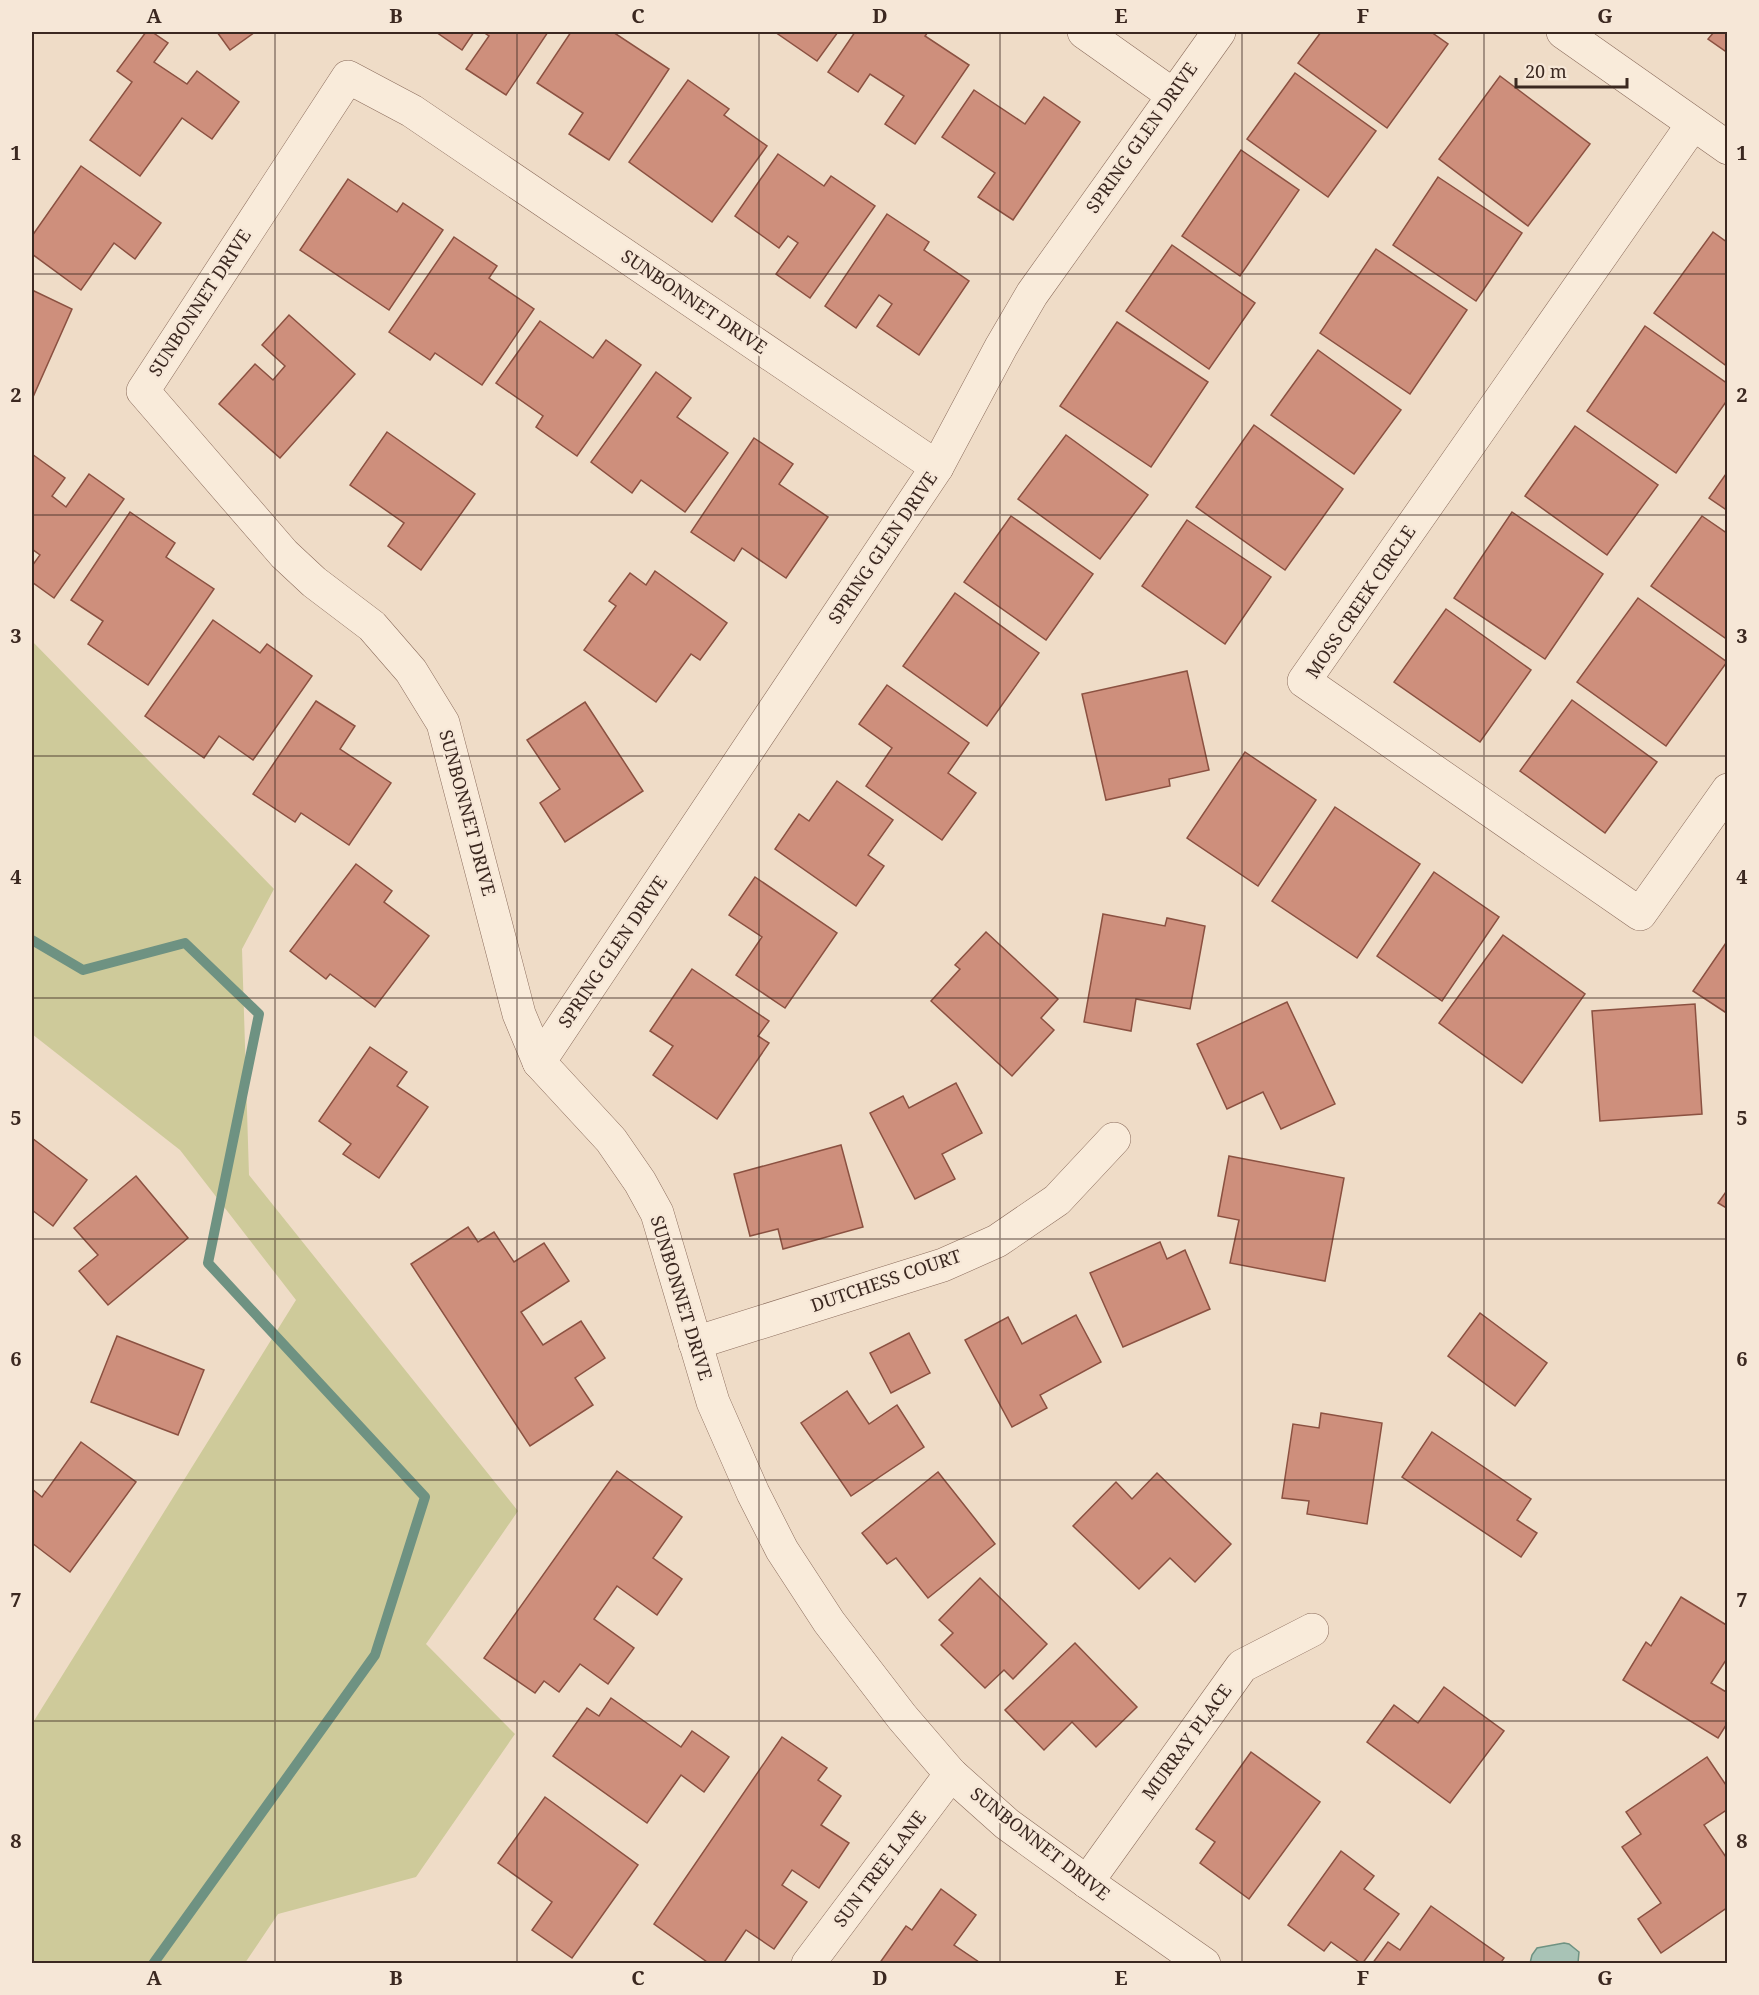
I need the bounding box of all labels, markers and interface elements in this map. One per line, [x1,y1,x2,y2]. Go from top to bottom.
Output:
text: A [146,2,162,29]
text: B [389,2,403,29]
text: C [631,2,645,29]
text: D [872,2,888,29]
text: E [1114,2,1128,29]
text: F [1357,2,1369,29]
text: G [1597,2,1613,29]
scale bar [1516,51,1627,89]
street label: SPRING GLEN DRIVE [1080,57,1202,218]
text: 20 m [1525,59,1567,83]
text: 1 [10,139,22,166]
text: 1 [1736,139,1748,166]
street label: SUNBONNET DRIVE [143,224,256,381]
street label: SUNBONNET DRIVE [617,243,772,359]
text: 2 [10,381,22,408]
text: 2 [1736,381,1748,408]
street label: SPRING GLEN DRIVE [822,467,942,628]
street label: MOSS CREEK CIRCLE [1300,520,1420,683]
text: 3 [10,622,22,649]
text: 3 [1736,622,1748,649]
street label: SUNBONNET DRIVE [434,727,502,898]
text: 4 [10,863,22,890]
text: 4 [1736,863,1748,890]
street label: SPRING GLEN DRIVE [552,871,672,1032]
text: 5 [10,1104,22,1131]
text: 5 [1736,1104,1748,1131]
street label: SUNBONNET DRIVE [646,1213,718,1383]
street label: DUTCHESS COURT [807,1243,964,1317]
text: 6 [10,1345,22,1372]
text: 6 [1736,1345,1748,1372]
text: 7 [10,1586,22,1613]
text: 7 [1736,1586,1748,1613]
street label: MURRAY PLACE [1136,1679,1236,1804]
street label: SUNBONNET DRIVE [966,1781,1115,1905]
street label: SUN TREE LANE [828,1805,931,1931]
text: 8 [10,1827,22,1854]
text: 8 [1736,1827,1748,1854]
text: A [146,1964,162,1991]
text: B [389,1964,403,1991]
text: C [631,1964,645,1991]
text: D [872,1964,888,1991]
text: E [1114,1964,1128,1991]
text: F [1357,1964,1369,1991]
text: G [1597,1964,1613,1991]

